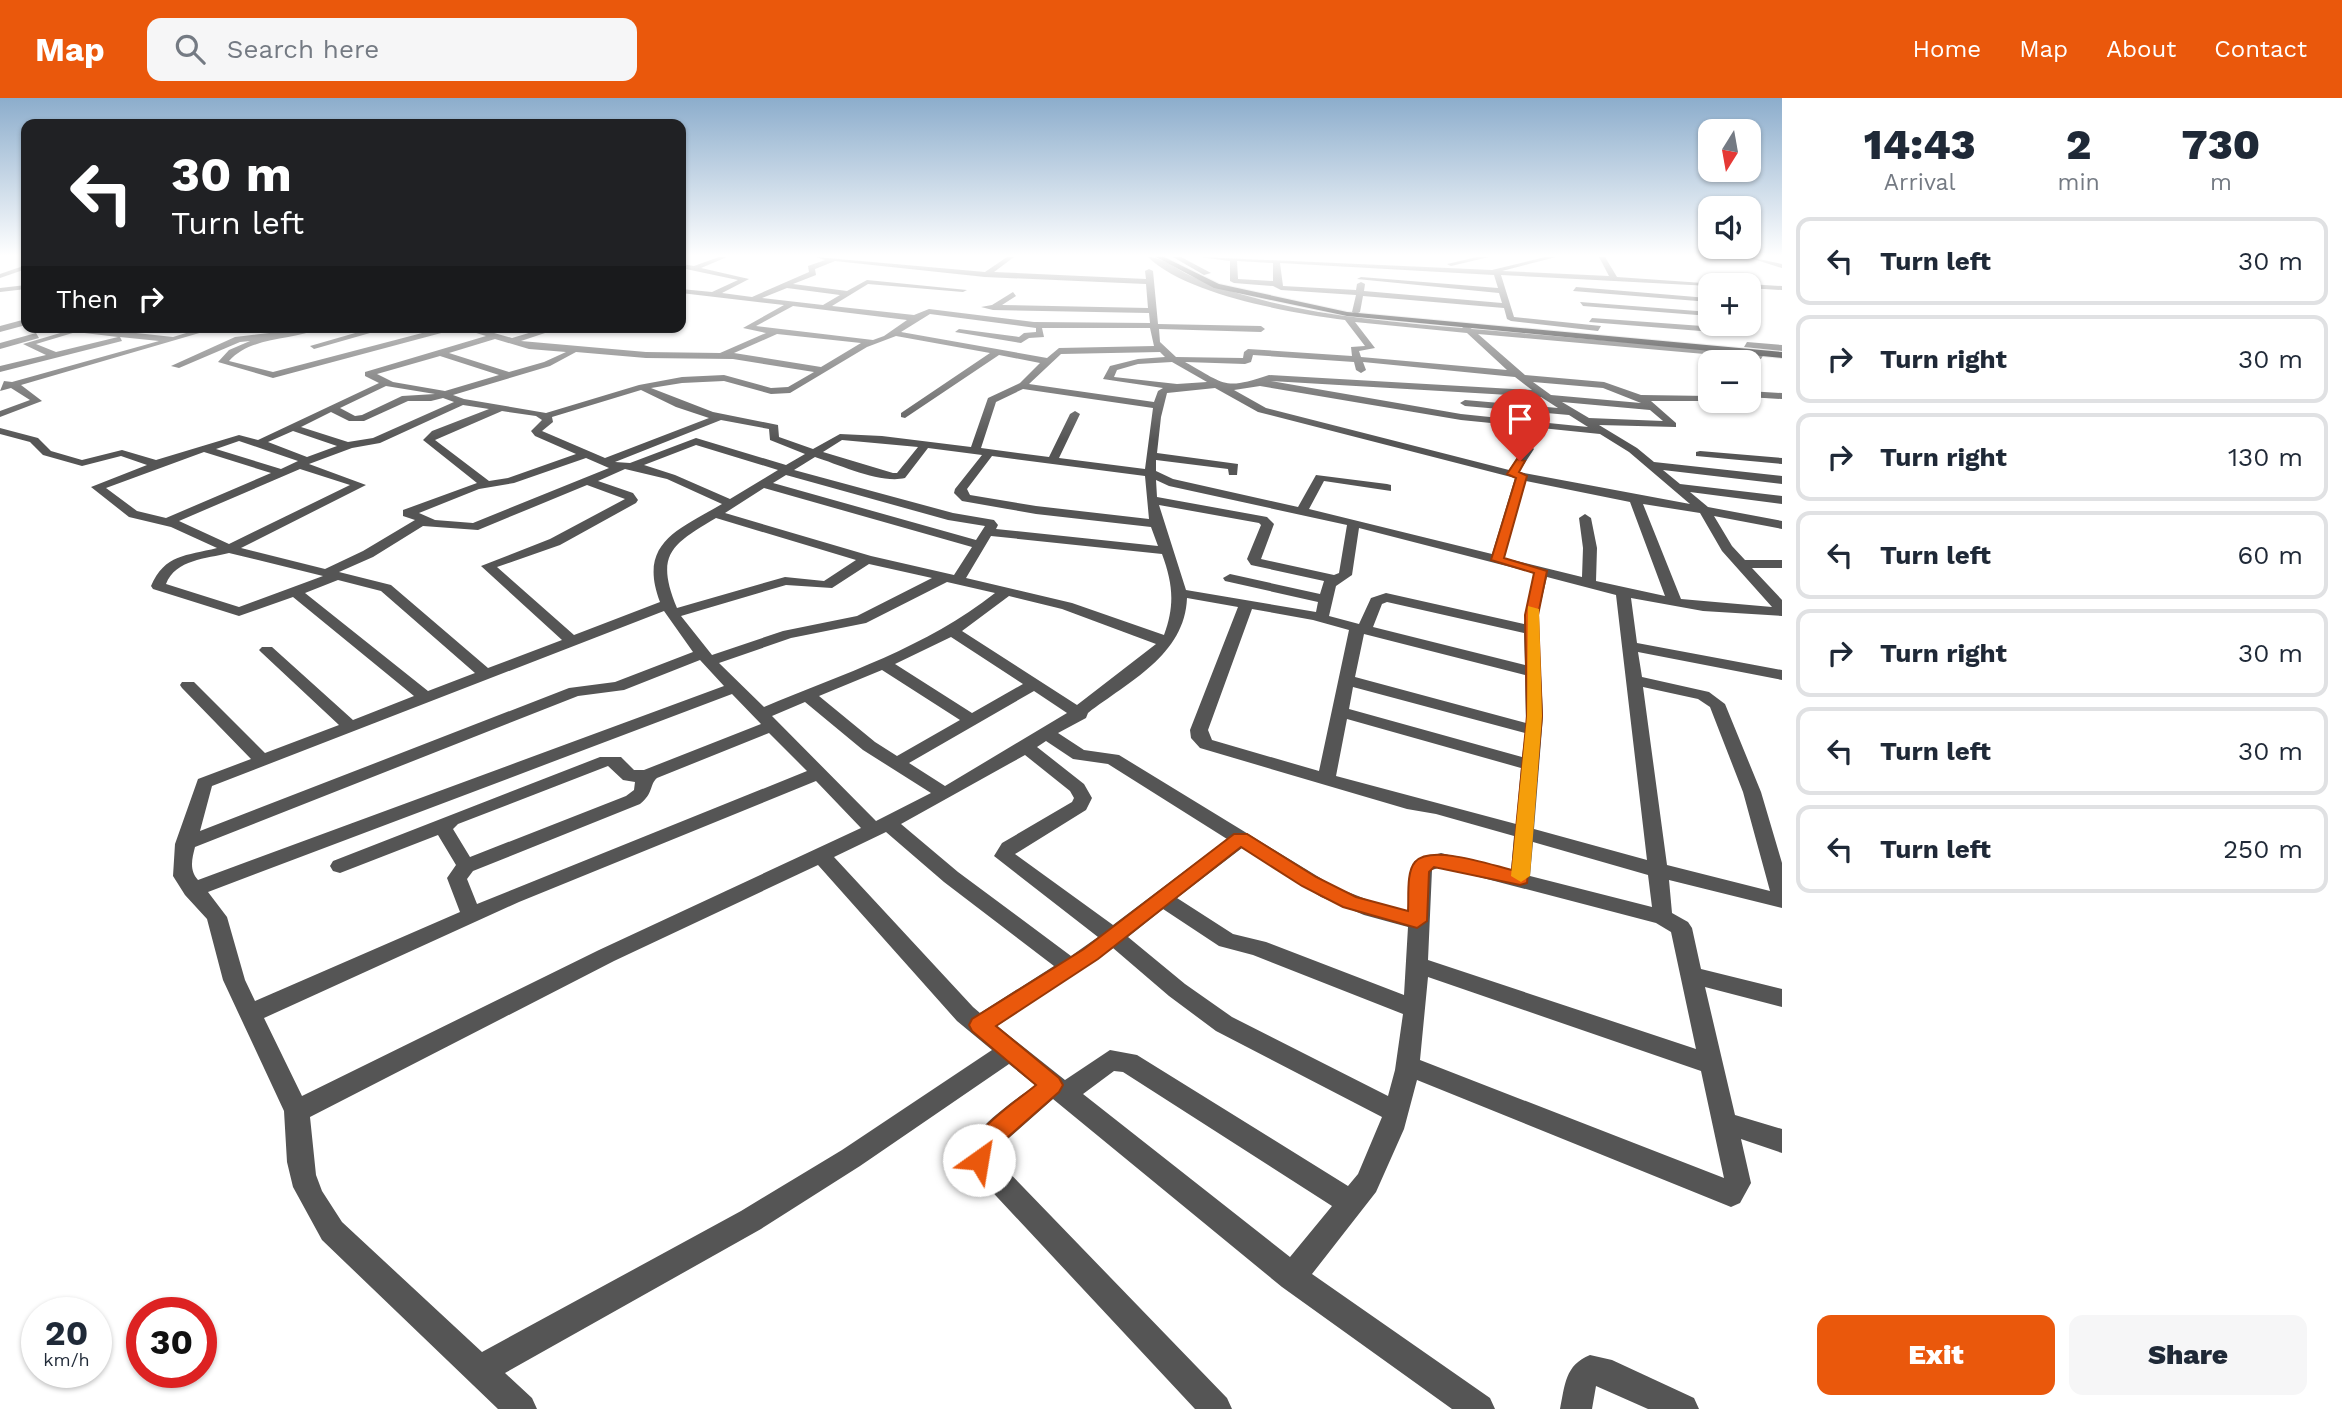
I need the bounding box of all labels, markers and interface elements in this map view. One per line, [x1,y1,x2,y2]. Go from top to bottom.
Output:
search box [147,18,637,81]
text: Map [35,30,105,69]
icon: search [171,30,209,68]
text: Search here [227,34,379,64]
text: Home [1913,35,1981,63]
text: Map [2019,35,2068,63]
text: About [2106,35,2176,63]
text: Contact [2214,35,2307,63]
north arrow [1698,119,1760,182]
map controls [1698,119,1761,413]
text: 14:43 [1864,120,1976,169]
text: 2 [2066,120,2091,169]
text: 730 [2182,120,2260,169]
text: 30 m [171,145,292,203]
icon: left [56,147,147,238]
text: Arrival [1884,169,1956,196]
text: min [2057,169,2100,196]
text: m [2210,169,2232,196]
button: sound [1698,196,1761,259]
text: Turn left [171,204,304,242]
icon: left [1821,242,1859,280]
text: Turn left [1880,246,1991,276]
text: 30 m [2238,246,2303,276]
button: + [1698,273,1761,336]
icon: right [132,280,170,318]
text: Then [56,284,118,314]
icon: right [1821,340,1859,378]
text: Turn right [1880,344,2007,374]
text: 30 m [2238,344,2303,374]
button: − [1698,350,1761,413]
pin [1490,389,1550,461]
icon: arrive [1501,400,1539,438]
icon: right [1821,438,1859,476]
text: Turn right [1880,442,2007,472]
text: 130 m [2228,442,2303,472]
icon: left [1821,536,1859,574]
text: Turn left [1880,540,1991,570]
text: 60 m [2237,540,2303,570]
icon: right [1821,634,1859,672]
text: Turn right [1880,638,2007,668]
text: 30 m [2238,638,2303,668]
icon: left [1821,732,1859,770]
text: Turn left [1880,736,1991,766]
text: 30 m [2238,736,2303,766]
icon: left [1821,830,1859,868]
text: Turn left [1880,834,1991,864]
text: 250 m [2223,834,2303,864]
position arrow [942,1123,1016,1197]
speed limit sign: 30 [126,1297,217,1388]
text: 20 [45,1312,88,1354]
button: Exit [1817,1315,2055,1395]
button: Share [2069,1315,2307,1395]
text: km/h [43,1349,90,1370]

